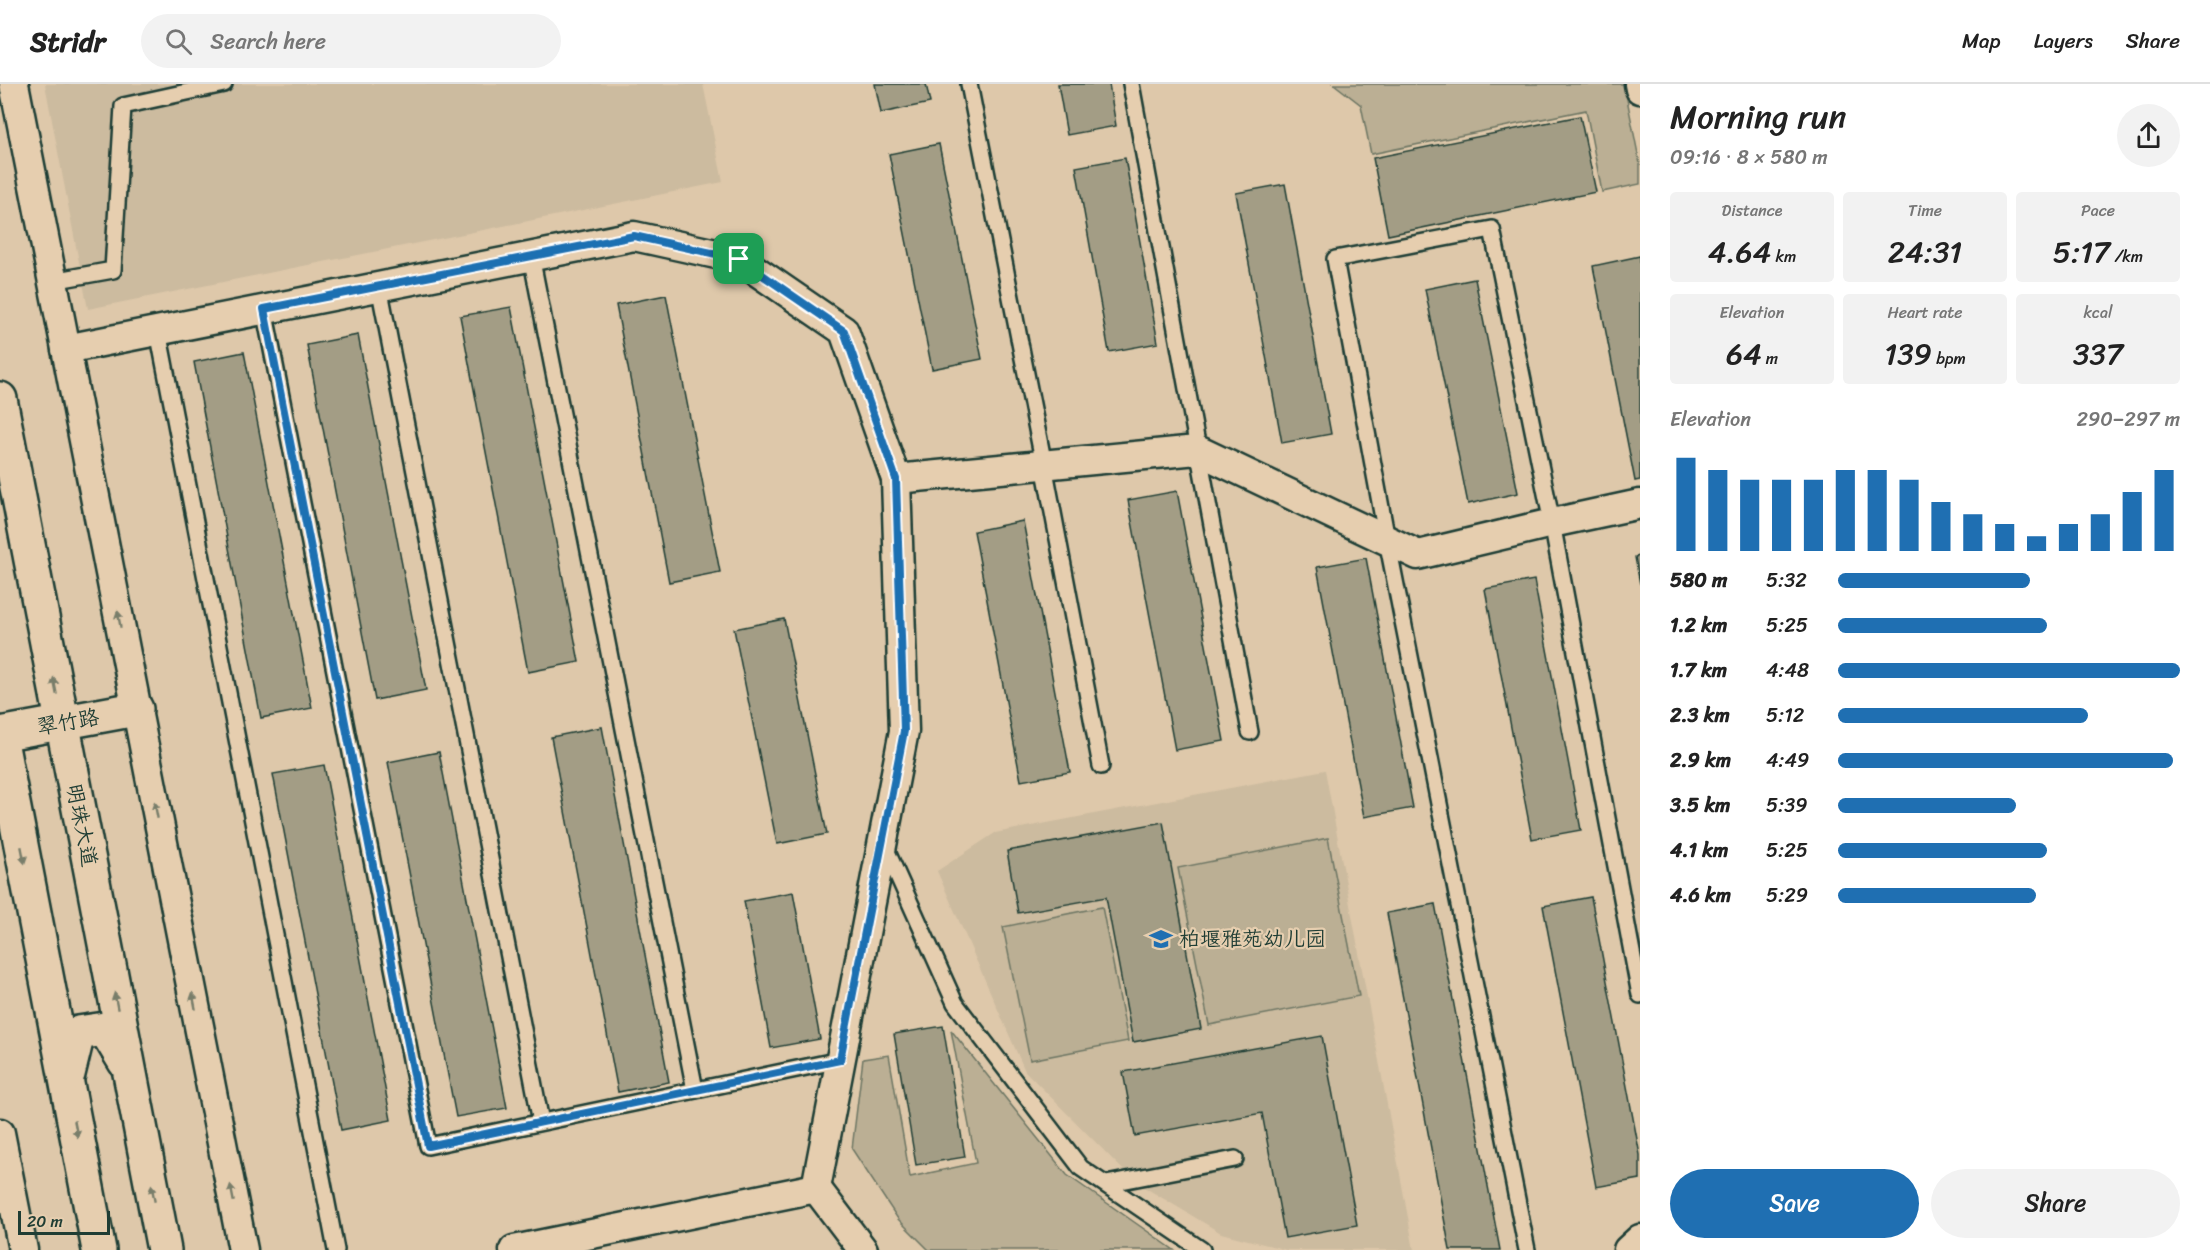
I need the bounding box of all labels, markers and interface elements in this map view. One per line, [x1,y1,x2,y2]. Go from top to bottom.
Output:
search box [141,14,561,68]
text: Stridr [30,17,105,66]
text: Search here [210,22,326,61]
text: Map [1962,22,2001,60]
text: Layers [2034,22,2093,60]
text: Share [2126,22,2180,60]
icon: search [162,25,195,58]
text: Morning run [1670,88,1846,146]
button: share [2117,104,2180,167]
text: 09:16 · 8 × 580 m [1670,140,1828,175]
text: Distance [1722,196,1782,225]
text: Time [1908,196,1942,225]
text: Pace [2081,196,2115,225]
text: 4.64 [1708,225,1771,279]
text: 24:31 [1888,225,1962,279]
text: 5:17 [2053,225,2110,279]
pin [713,233,764,284]
icon: arrive [722,242,755,275]
text: km [1771,242,1796,271]
text: /km [2110,242,2143,271]
text: Elevation [1720,298,1784,327]
text: Heart rate [1887,298,1963,327]
text: kcal [2083,298,2113,327]
text: 64 [1726,327,1762,381]
text: 139 [1884,327,1932,381]
text: 337 [2073,327,2123,381]
text: m [1762,344,1778,373]
text: bpm [1932,344,1966,373]
text: Elevation [1670,402,1751,437]
text: 290–297 m [2076,402,2180,437]
text: 580 m [1670,563,1727,598]
text: 5:32 [1766,563,1807,598]
text: 1.2 km [1670,608,1727,643]
text: 5:25 [1766,608,1808,643]
one-way arrow [114,609,123,628]
text: 1.7 km [1670,653,1727,688]
text: 4:48 [1766,653,1809,688]
one-way arrow [50,676,59,695]
street label: 翠竹路 [34,698,102,746]
text: 2.3 km [1670,698,1730,733]
text: 5:12 [1766,698,1804,733]
text: 2.9 km [1670,743,1731,778]
text: 4:49 [1766,743,1809,778]
street label: 明珠大道 [55,780,109,870]
text: 3.5 km [1670,788,1730,823]
text: 5:39 [1766,788,1808,823]
one-way arrow [151,800,160,819]
text: 4.1 km [1670,833,1728,868]
text: 5:25 [1766,833,1808,868]
one-way arrow [19,846,28,865]
text: 4.6 km [1670,878,1731,913]
text: 5:29 [1766,878,1808,913]
place label: 柏堰雅苑幼儿园 [1179,920,1326,958]
school or university icon: 柏堰雅苑幼儿园 [1148,926,1174,952]
one-way arrow [111,991,120,1010]
one-way arrow [189,992,198,1011]
one-way arrow [72,1120,81,1139]
button: Save [1670,1169,1919,1238]
button: Share [1931,1169,2180,1238]
one-way arrow [148,1183,157,1202]
one-way arrow [226,1183,236,1202]
text: 20 m [27,1207,63,1236]
scale bar [18,1208,110,1236]

